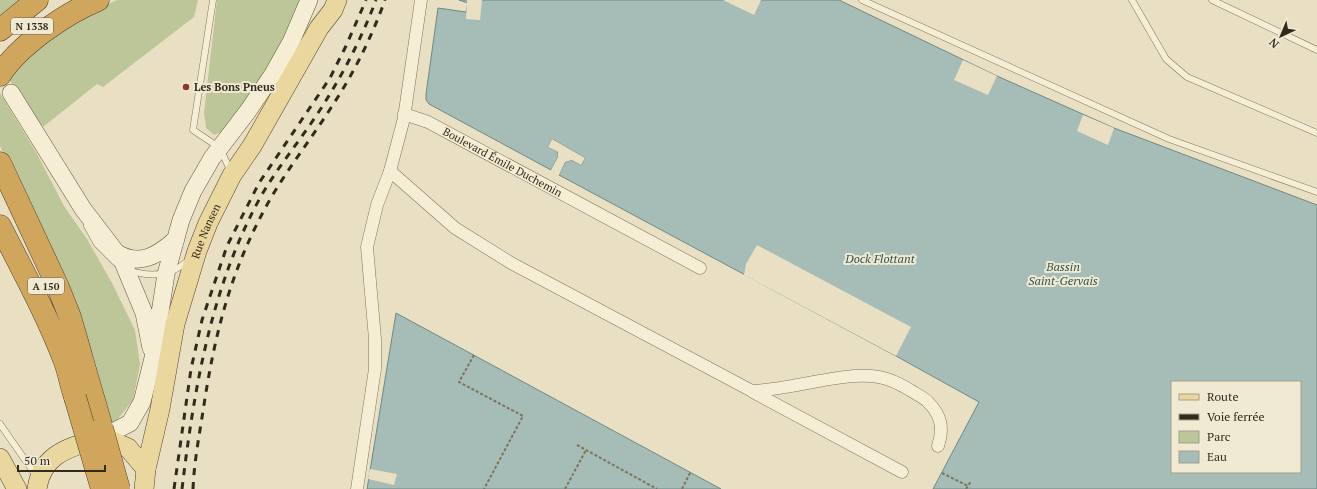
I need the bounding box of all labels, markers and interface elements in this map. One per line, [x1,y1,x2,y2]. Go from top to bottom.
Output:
north arrow [1261,16,1301,56]
road number: N 1338 [11,18,53,34]
text: N [1266,35,1282,51]
place label: Les Bons Pneus [194,80,275,94]
marker: Les Bons Pneus [181,82,191,92]
street label: Boulevard Émile Duchemin [441,124,565,200]
street label: Rue Nansen [188,201,224,260]
water label: Dock Flottant [844,251,916,266]
water label: Bassin Saint-Gervais [1028,259,1098,288]
road number: A 150 [28,278,64,294]
legend [1171,381,1301,473]
text: Route [1207,389,1238,404]
text: Voie ferrée [1207,409,1265,424]
text: Parc [1207,429,1231,444]
scale bar [18,447,105,473]
text: Eau [1207,449,1227,464]
text: 50 m [24,453,51,468]

